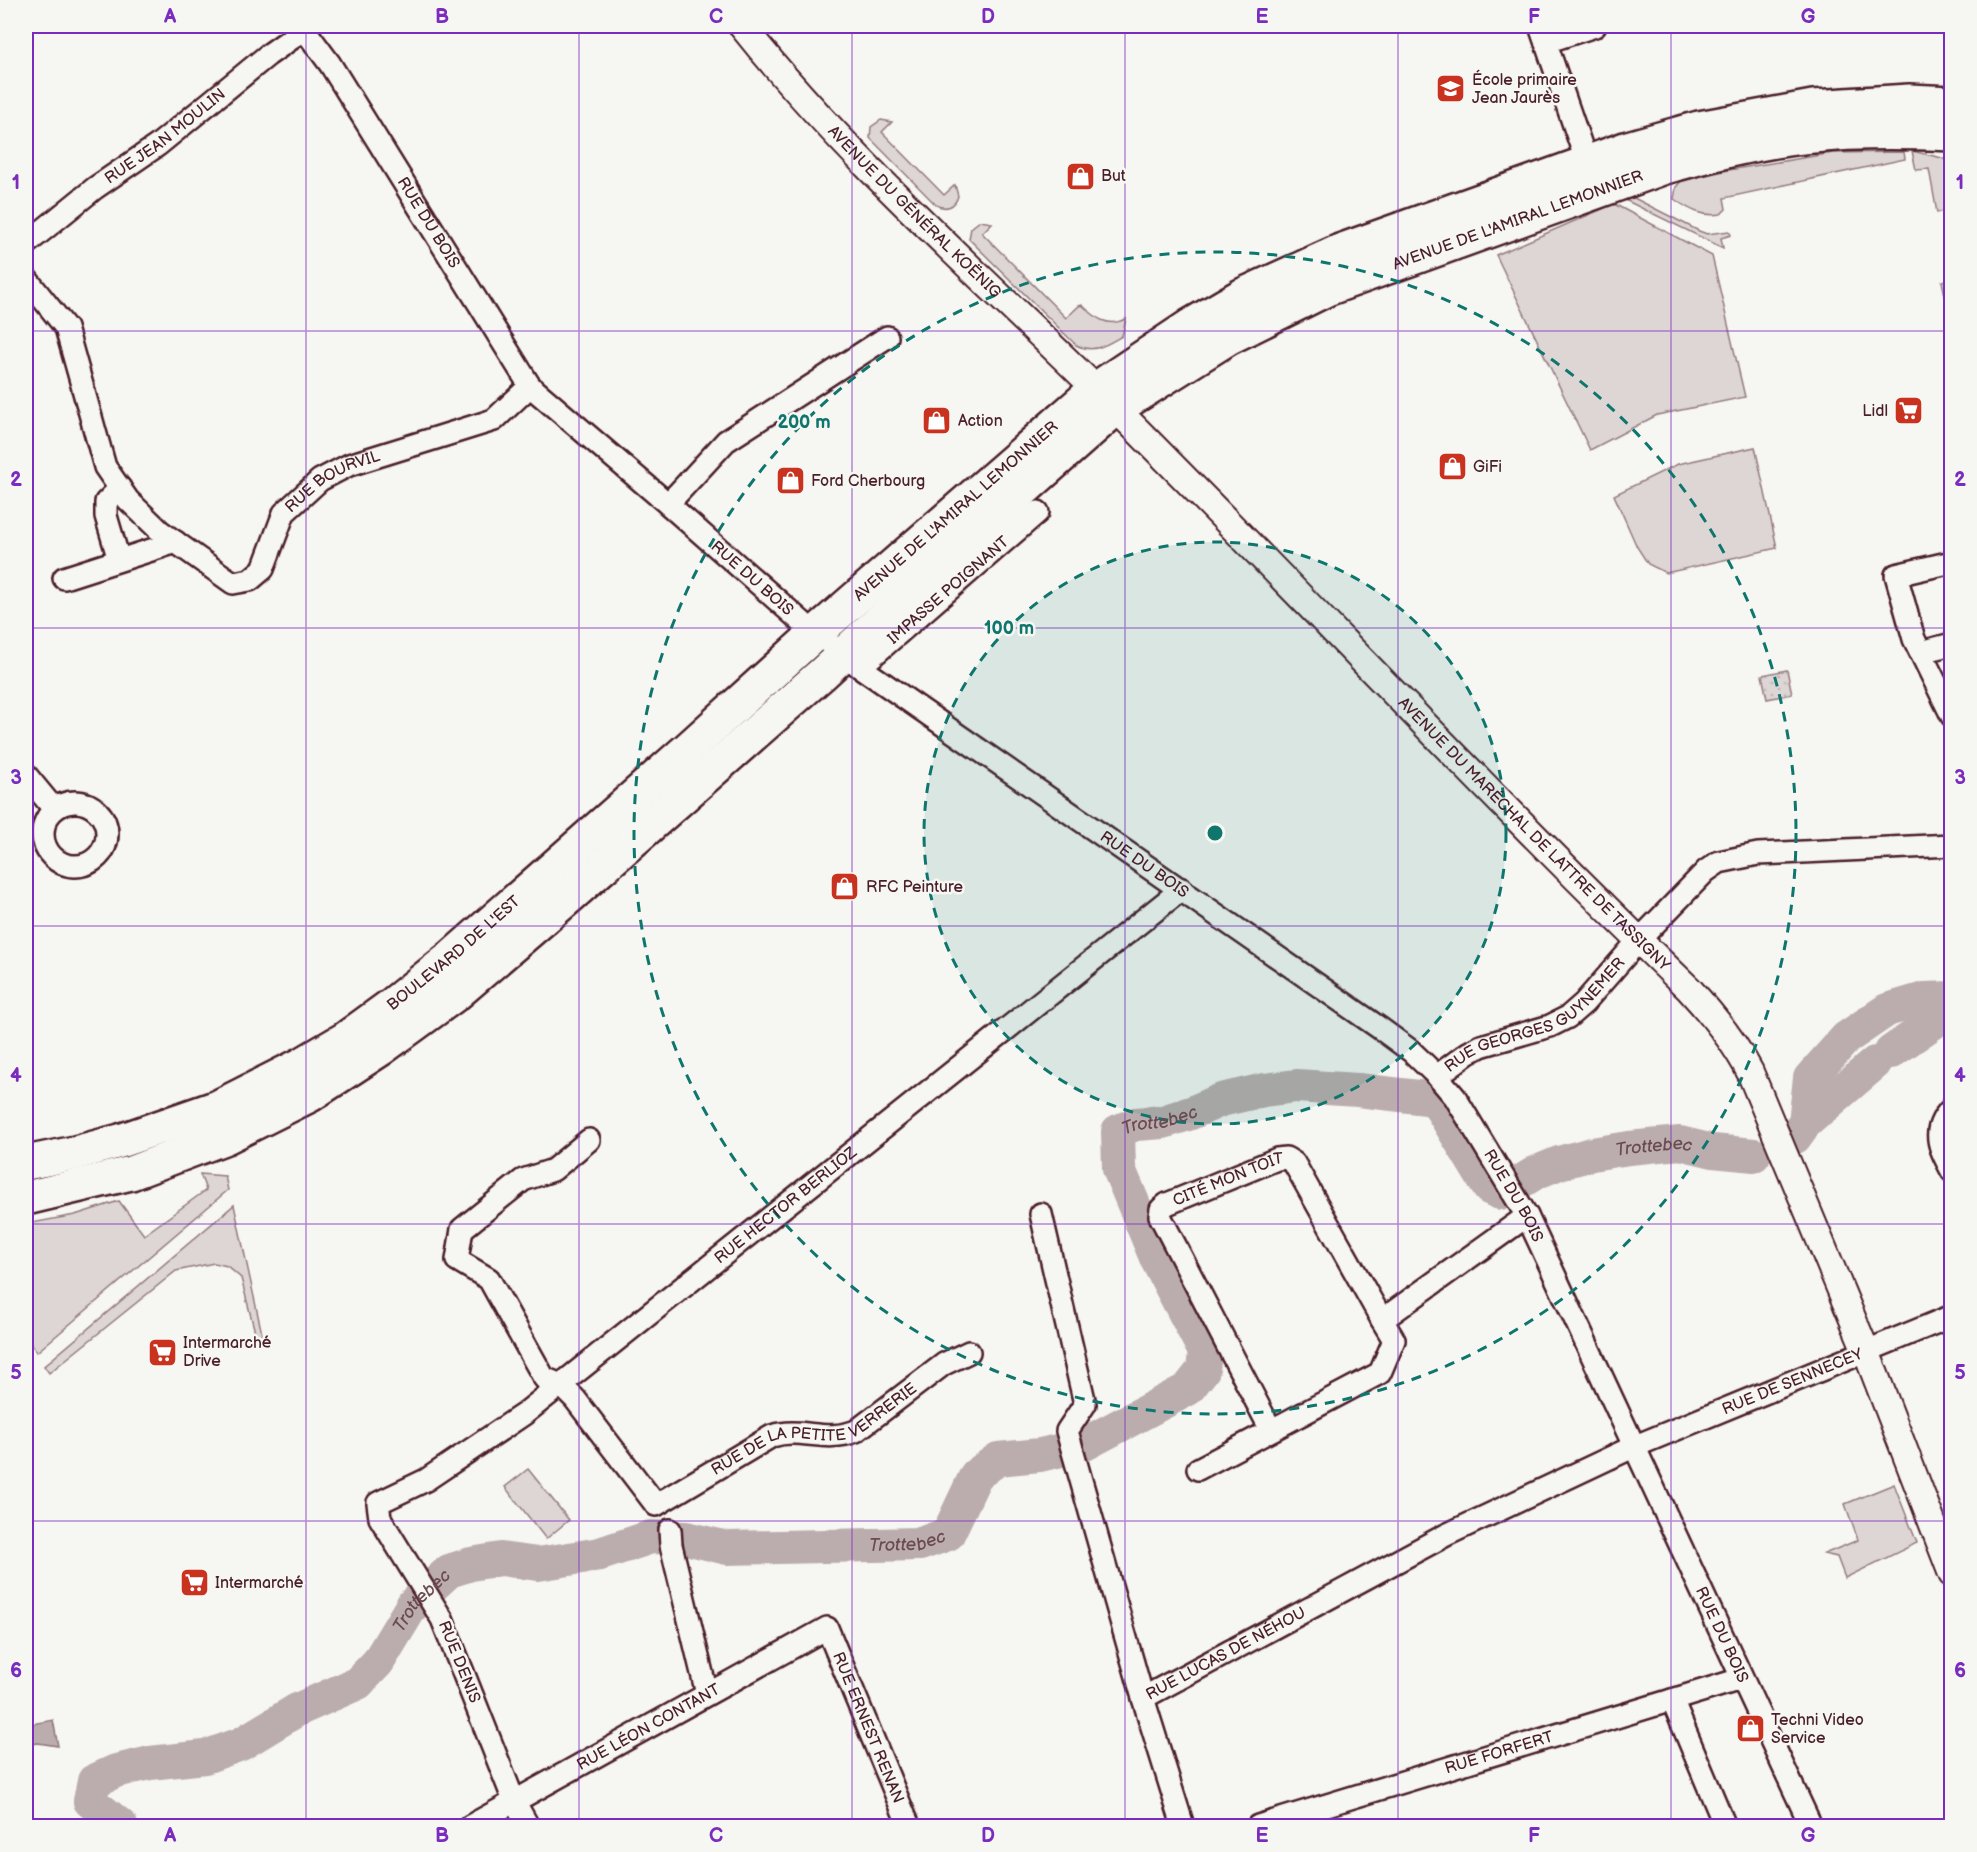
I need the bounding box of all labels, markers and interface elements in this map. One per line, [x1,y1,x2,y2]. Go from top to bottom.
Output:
text: A [163,5,177,29]
text: B [435,5,449,29]
text: C [709,5,723,29]
text: D [981,5,995,29]
text: E [1256,5,1269,29]
text: F [1528,5,1540,29]
text: G [1801,5,1816,29]
place label: École primaire Jean Jaurès [1472,69,1577,108]
school or university icon: École primaire Jean Jaurès [1435,73,1467,105]
street label: RUE JEAN MOULIN [101,84,229,188]
street label: AVENUE DU GÉNÉRAL KOËNIG [824,122,1005,302]
shop icon: But [1064,160,1096,192]
street label: AVENUE DE L'AMIRAL LEMONNIER [1390,166,1645,274]
place label: But [1101,167,1126,186]
text: 1 [12,171,20,195]
text: 1 [1956,171,1964,195]
street label: RUE DU BOIS [393,174,464,272]
supermarket icon: Lidl [1893,395,1925,427]
place label: Lidl [1862,402,1888,421]
shop icon: Action [921,405,953,437]
text: 200 m [777,412,831,433]
place label: Action [958,412,1003,431]
street label: AVENUE DE L'AMIRAL LEMONNIER [850,417,1062,605]
street label: RUE BOURVIL [281,446,383,517]
shop icon: GiFi [1436,451,1468,483]
place label: GiFi [1473,458,1502,477]
shop icon: Ford Cherbourg [774,465,806,497]
text: 2 [10,468,22,492]
text: 2 [1954,468,1966,492]
place label: Ford Cherbourg [811,472,925,491]
street label: IMPASSE POIGNANT [884,532,1013,648]
street label: RUE DU BOIS [707,537,797,620]
text: 100 m [984,618,1034,639]
street label: AVENUE DU MARÉCHAL DE LATTRE DE TASSIGNY [1394,694,1674,975]
text: 3 [10,766,22,790]
text: 3 [1954,766,1966,790]
centre of rings [1205,823,1225,843]
street label: RUE DU BOIS [1096,827,1192,902]
shop icon: RFC Peinture [829,871,861,903]
place label: RFC Peinture [866,878,963,897]
street label: BOULEVARD DE L'EST [383,892,524,1014]
street label: RUE GEORGES GUYNEMER [1441,954,1629,1076]
text: 4 [10,1064,22,1088]
text: 4 [1954,1064,1966,1088]
water label: Trottebec [1119,1101,1201,1139]
water label: Trottebec [1614,1132,1695,1161]
street label: RUE HECTOR BERLIOZ [711,1143,861,1268]
street label: RUE DU BOIS [1480,1146,1547,1245]
street label: CITÉ MON TOIT [1170,1149,1284,1210]
place label: Intermarché Drive [183,1334,272,1371]
supermarket icon: Intermarché Drive [146,1336,178,1368]
street label: RUE DE SENNECEY [1719,1344,1866,1419]
text: 5 [10,1361,22,1385]
text: 5 [1954,1361,1966,1385]
street label: RUE DE LA PETITE VERRERIE [708,1379,920,1479]
water label: Trottebec [869,1525,949,1556]
water label: Trottebec [388,1564,455,1636]
supermarket icon: Intermarché [178,1567,210,1599]
place label: Intermarché [215,1574,304,1593]
street label: RUE DU BOIS [1691,1584,1752,1686]
street label: RUE LUCAS DE NÉHOU [1143,1603,1309,1704]
street label: RUE DENIS [434,1618,484,1706]
street label: RUE ERNEST RENAN [829,1649,908,1806]
text: 6 [10,1659,22,1683]
text: 6 [1954,1659,1966,1683]
street label: RUE LÉON CONTANT [573,1680,724,1774]
place label: Techni Video Service [1771,1711,1864,1748]
shop icon: Techni Video Service [1734,1713,1766,1745]
street label: RUE FORFERT [1443,1727,1556,1778]
text: A [163,1824,177,1848]
text: B [435,1824,449,1848]
text: C [709,1824,723,1848]
text: D [981,1824,995,1848]
text: E [1256,1824,1269,1848]
text: F [1528,1824,1540,1848]
text: G [1801,1824,1816,1848]

